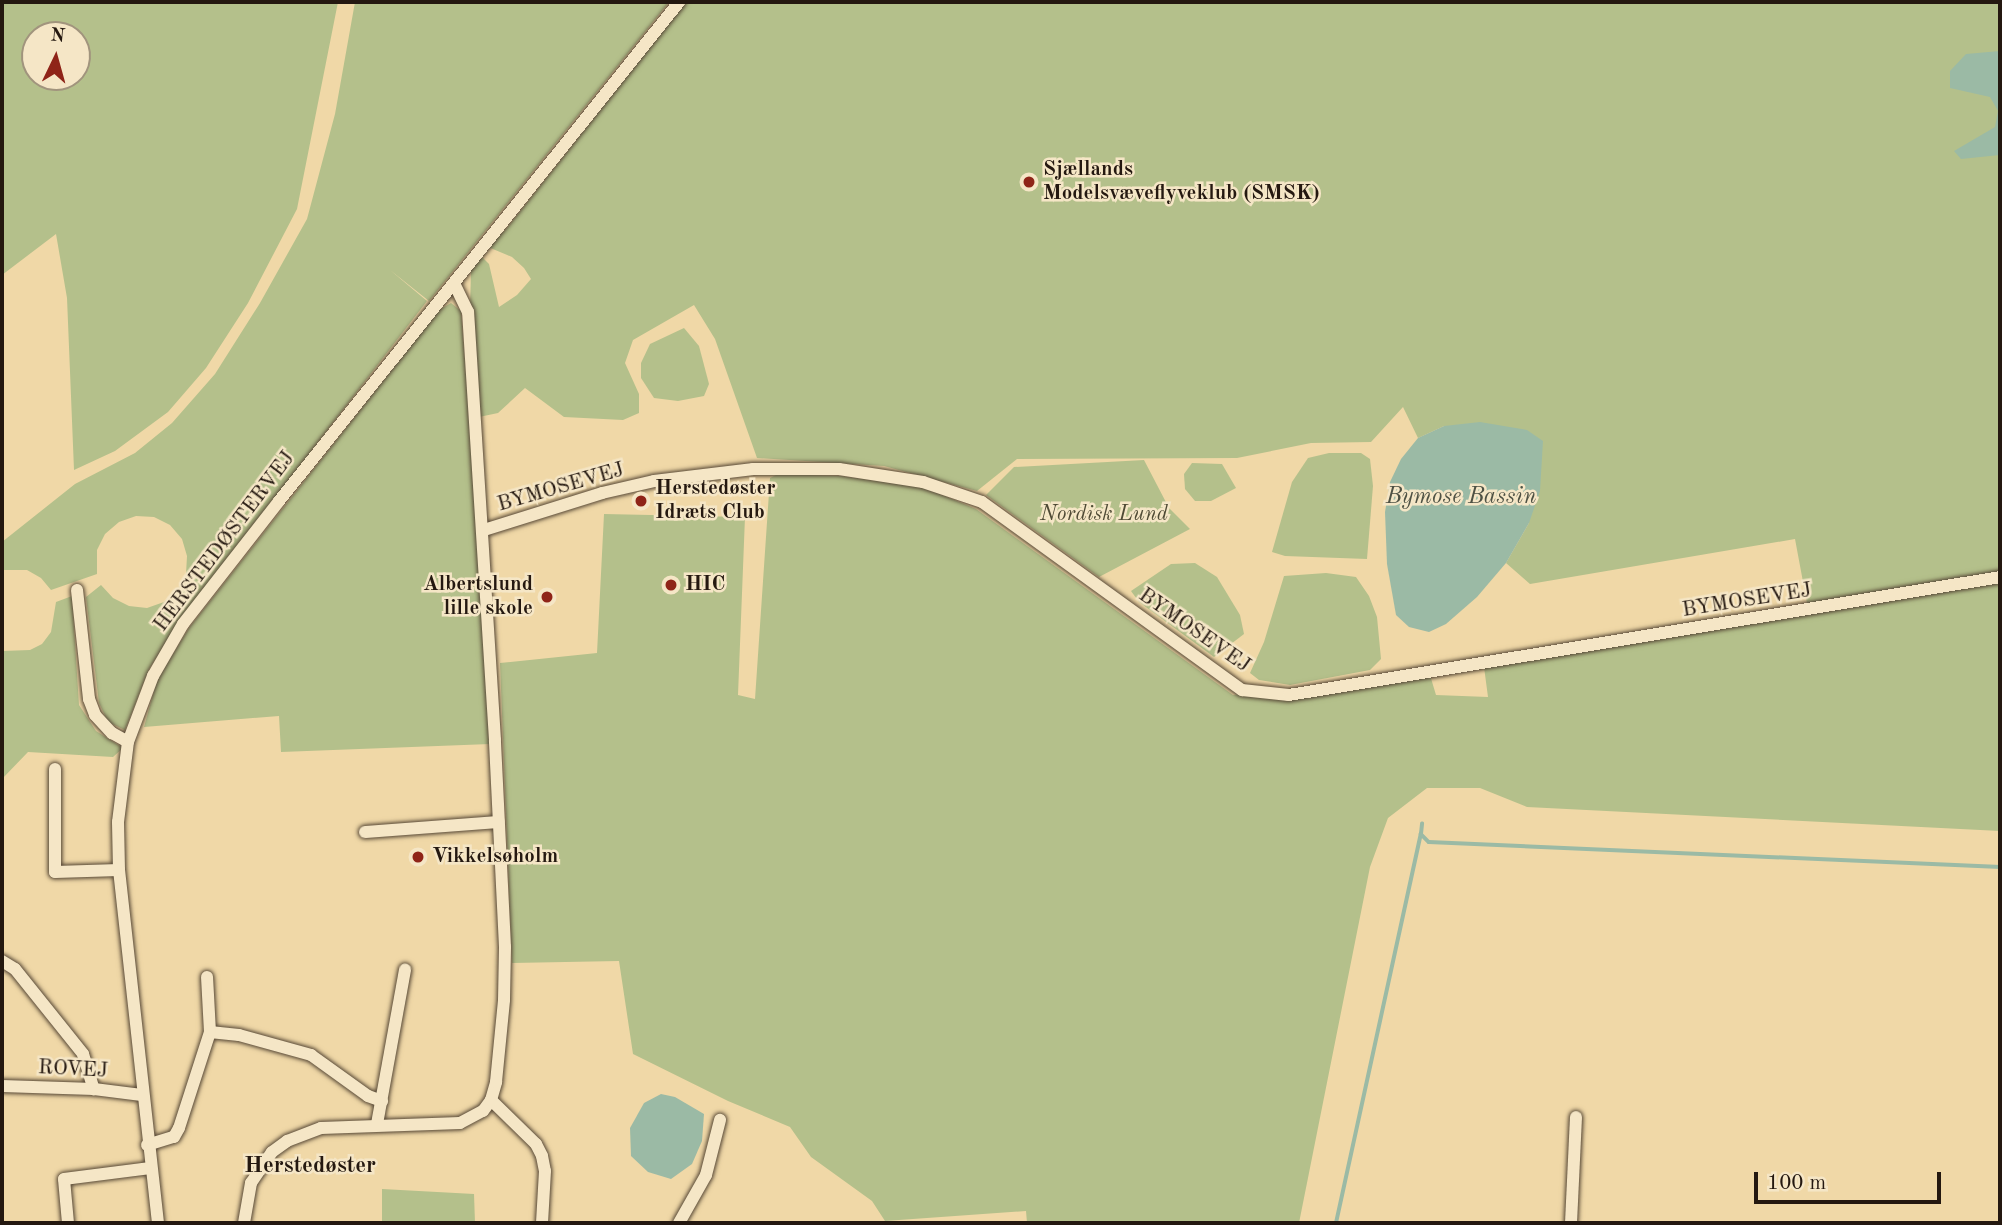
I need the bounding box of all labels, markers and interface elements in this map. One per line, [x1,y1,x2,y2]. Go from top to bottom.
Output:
north arrow [21,21,91,91]
text: N [50,26,66,47]
place label: Sjællands Modelsvæveflyveklub (SMSK) [1043,157,1320,207]
marker: Sjællands Modelsvæveflyveklub (SMSK) [1021,174,1037,190]
street label: HERSTEDØSTERVEJ [149,447,301,637]
street label: BYMOSEVEJ [495,458,627,518]
place label: Herstedøster Idræts Club [655,476,775,526]
water label: Bymose Bassin [1386,483,1536,511]
marker: Herstedøster Idræts Club [633,493,649,509]
park label: Nordisk Lund [1040,502,1168,528]
place label: Albertslund lille skole [423,572,533,622]
place label: HIC [685,572,725,598]
marker: HIC [663,577,679,593]
street label: BYMOSEVEJ [1680,578,1814,624]
street label: BYMOSEVEJ [1133,583,1255,679]
marker: Albertslund lille skole [539,589,555,605]
place label: Vikkelsøholm [432,844,558,870]
marker: Vikkelsøholm [410,849,426,865]
street label: ROVEJ [37,1056,109,1084]
district label: Herstedøster [244,1152,376,1180]
scale bar [1757,1158,1944,1202]
text: 100 m [1767,1173,1826,1194]

